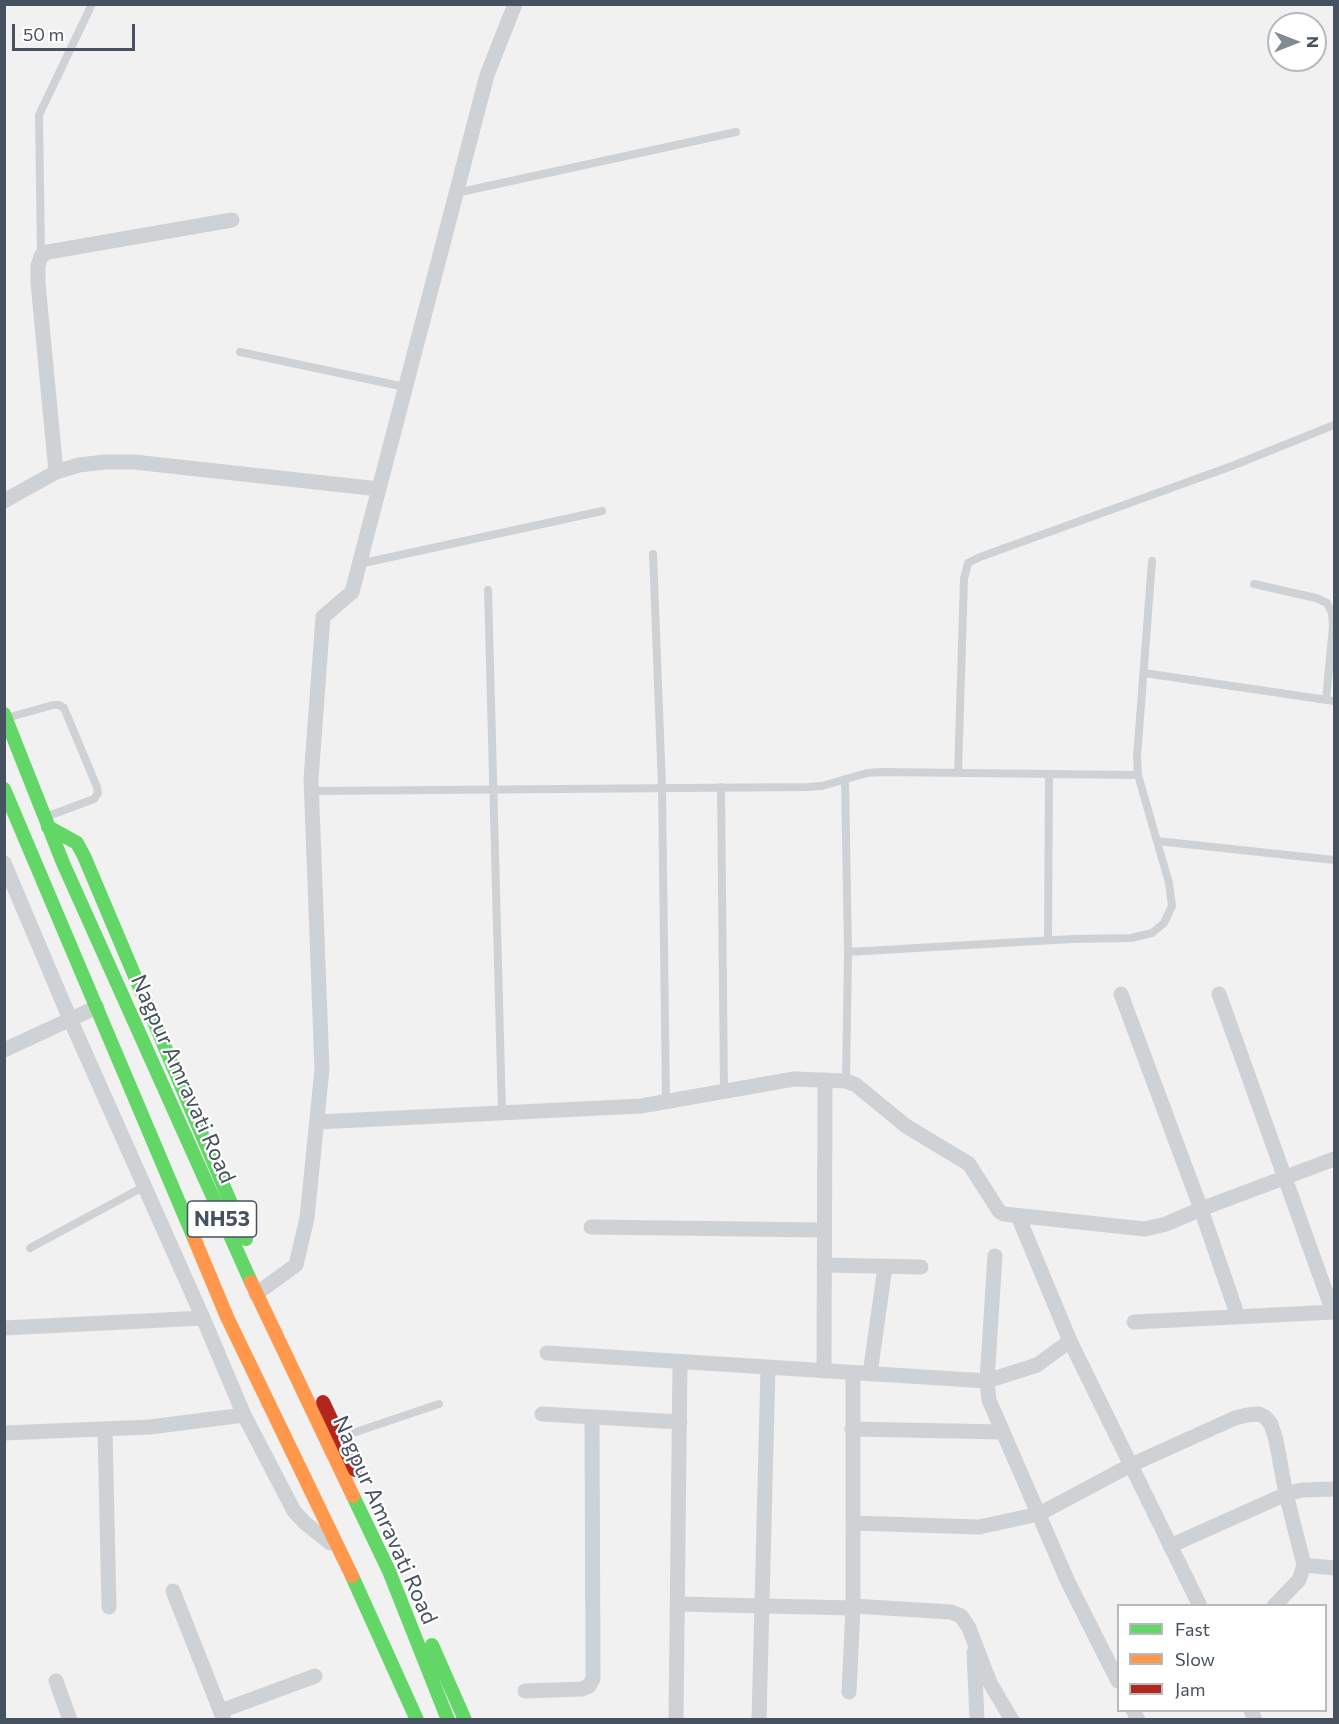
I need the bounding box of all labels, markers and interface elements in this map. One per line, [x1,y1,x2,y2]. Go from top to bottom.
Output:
scale bar [15,12,138,50]
north arrow [1267,12,1327,72]
text: 50 m [23,23,64,45]
text: N [1304,36,1323,48]
street label: Nagpur Amravati Road [125,971,241,1187]
road number: NH53 [188,1201,256,1237]
street label: Nagpur Amravati Road [327,1412,443,1628]
legend [1117,1604,1327,1712]
text: Fast [1175,1618,1210,1640]
text: Slow [1175,1648,1215,1670]
text: Jam [1175,1678,1205,1700]

